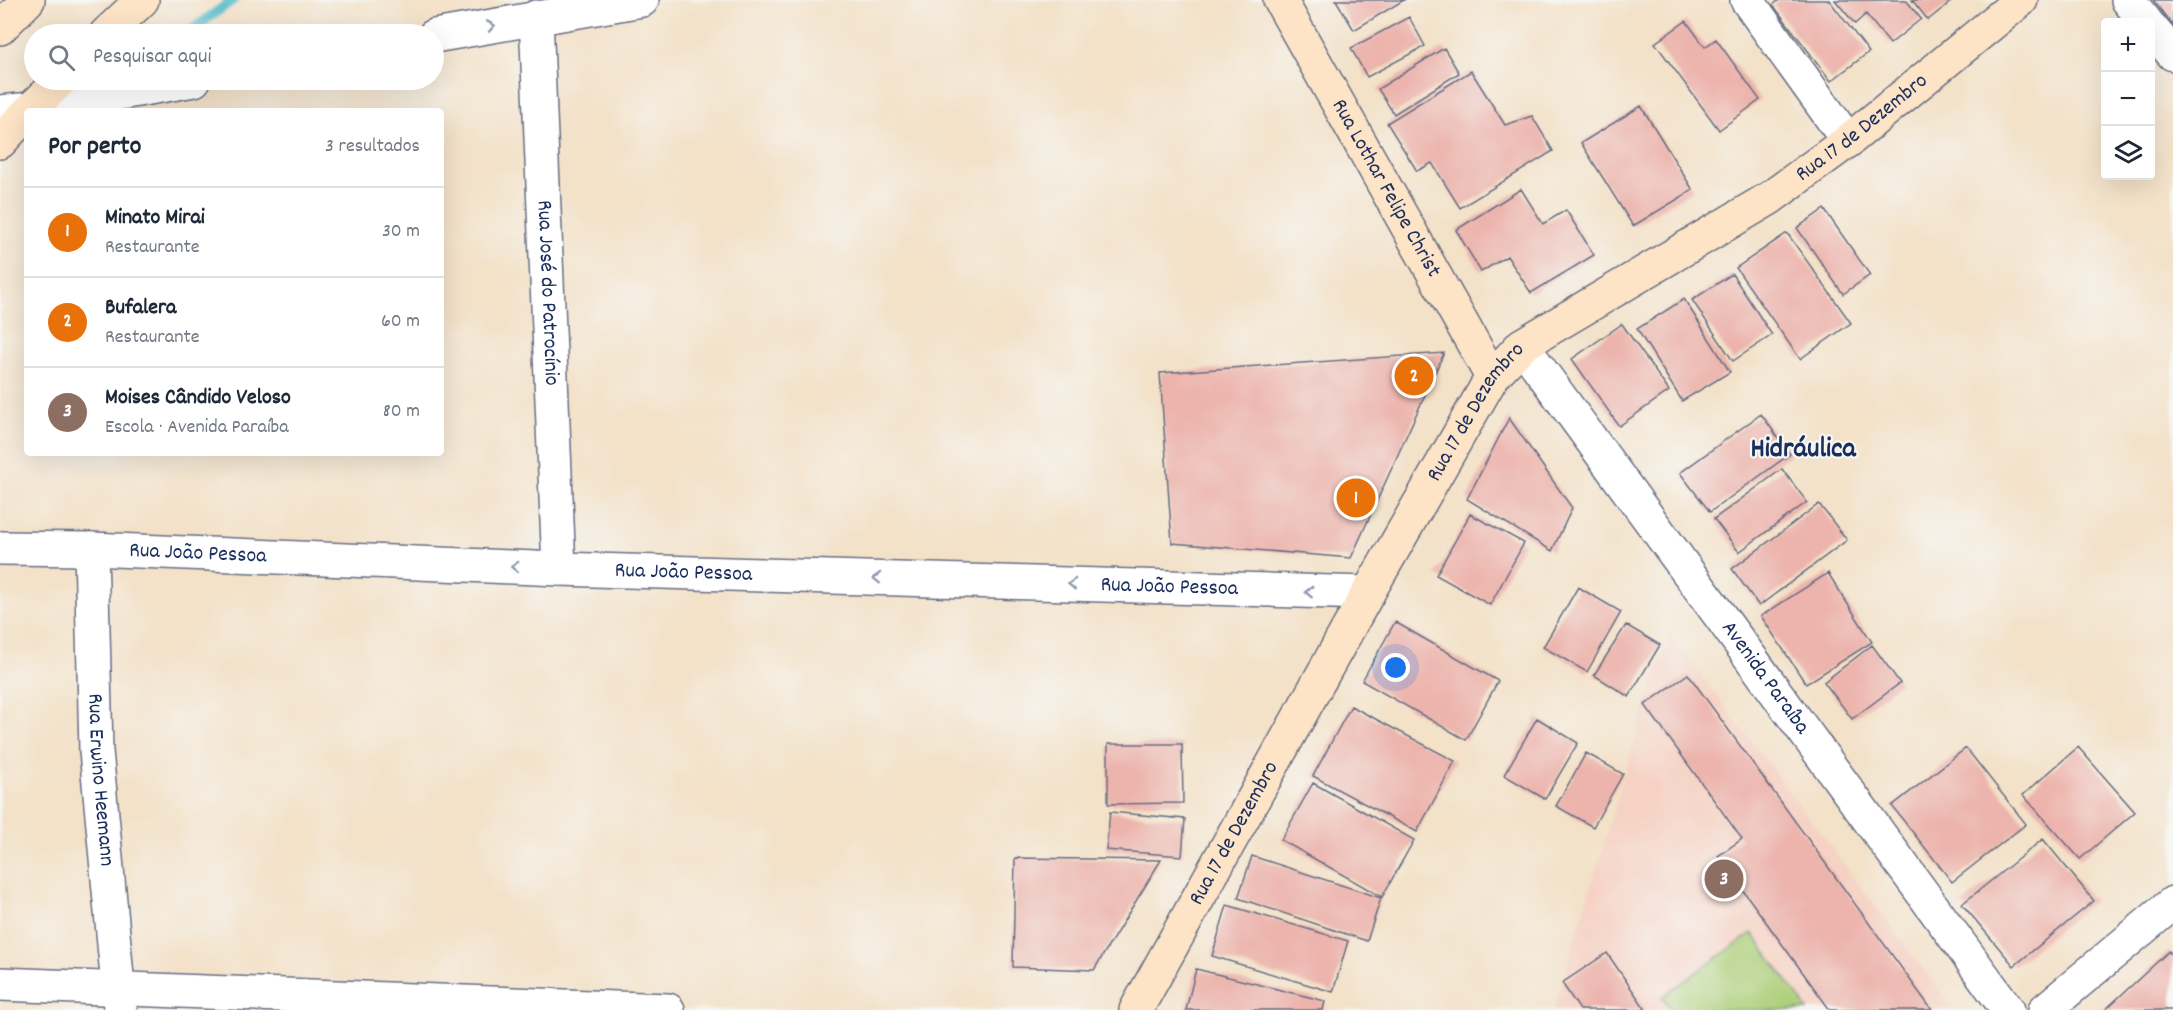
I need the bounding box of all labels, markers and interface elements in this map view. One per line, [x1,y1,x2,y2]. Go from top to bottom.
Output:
map controls [2101,18,2155,180]
button: + [2101,18,2155,72]
one-way arrow [486,20,496,33]
search box [24,24,444,90]
icon: search [45,41,78,74]
text: Pesquisar aqui [93,42,212,73]
street label: Rua 17 de Dezembro [1789,66,1935,190]
button: − [2101,72,2155,126]
street label: Rua Lothar Felipe Christ [1323,93,1448,283]
button: layers [2101,126,2155,180]
text: Por perto [48,129,141,166]
text: 3 resultados [325,133,420,161]
street label: Rua José do Patrocínio [528,199,567,386]
text: Minato Mirai [105,203,205,234]
text: 1 [65,218,70,246]
text: 30 m [382,218,420,246]
text: Restaurante [105,234,200,262]
text: Bufalera [105,293,176,324]
text: 2 [63,308,72,336]
text: 60 m [381,308,420,336]
text: Restaurante [105,324,200,352]
street label: Rua 17 de Dezembro [1420,336,1532,488]
pin: 2 [1394,354,1434,398]
text: Moises Cândido Veloso [105,383,291,414]
text: 3 [63,398,72,426]
text: 80 m [383,398,420,426]
text: Escola · Avenida Paraíba [105,414,289,442]
district label: Hidráulica [1750,431,1856,471]
pin: 1 [1336,476,1376,520]
street label: Rua João Pessoa [129,535,268,572]
street label: Rua João Pessoa [614,555,753,590]
one-way arrow [510,560,519,573]
street label: Rua João Pessoa [1100,570,1239,605]
one-way arrow [873,572,882,585]
one-way arrow [1068,578,1077,591]
one-way arrow [1305,585,1314,598]
street label: Avenida Paraíba [1713,615,1817,741]
your location [1381,653,1410,682]
street label: Rua Erwino Heemann [79,693,122,868]
street label: Rua 17 de Dezembro [1182,756,1287,911]
pin: 3 [1704,856,1744,902]

